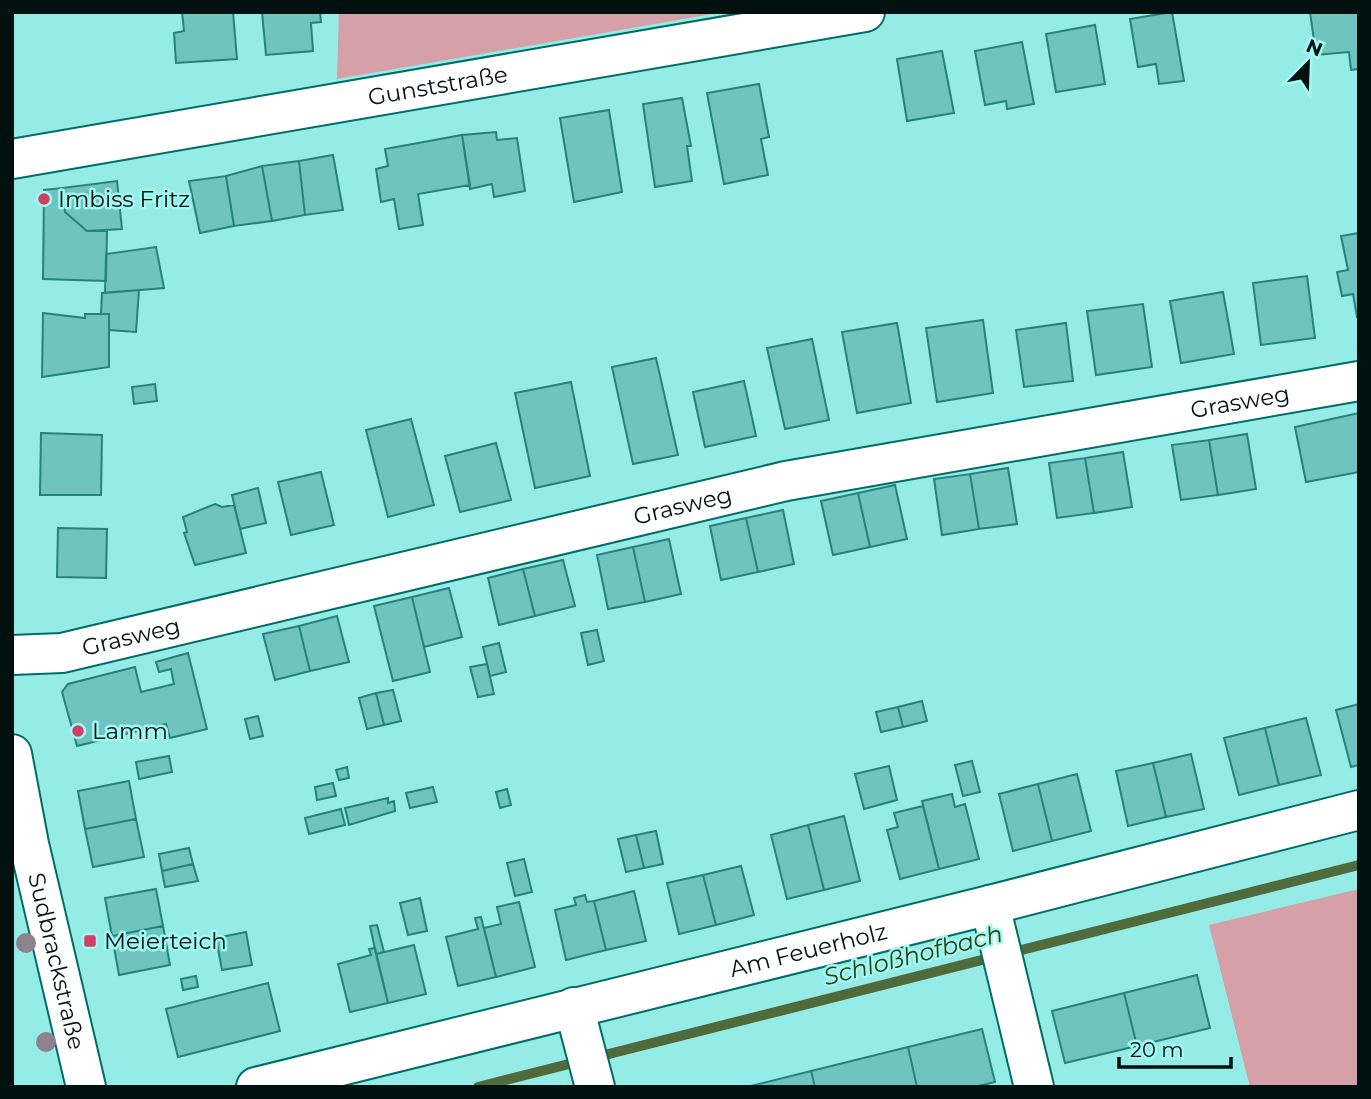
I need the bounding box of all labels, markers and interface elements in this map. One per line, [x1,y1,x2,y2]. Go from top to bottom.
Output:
north arrow [1273,28,1343,98]
text: N [1303,34,1326,61]
street label: Gunststraße [366,60,510,111]
place label: Imbiss Fritz [58,185,190,213]
marker: Imbiss Fritz [36,191,52,207]
street label: Grasweg [1188,379,1292,424]
street label: Grasweg [631,480,735,531]
street label: Grasweg [79,611,183,662]
place label: Lamm [92,717,168,745]
marker: Lamm [70,723,86,739]
street label: Sudbrackstraße [22,870,91,1052]
street label: Am Feuerholz [727,917,890,983]
water label: Schloßhofbach [821,919,1005,991]
place label: Meierteich [104,927,227,955]
marker: Meierteich [82,933,98,949]
scale bar [1119,1026,1231,1070]
text: 20 m [1130,1037,1184,1062]

